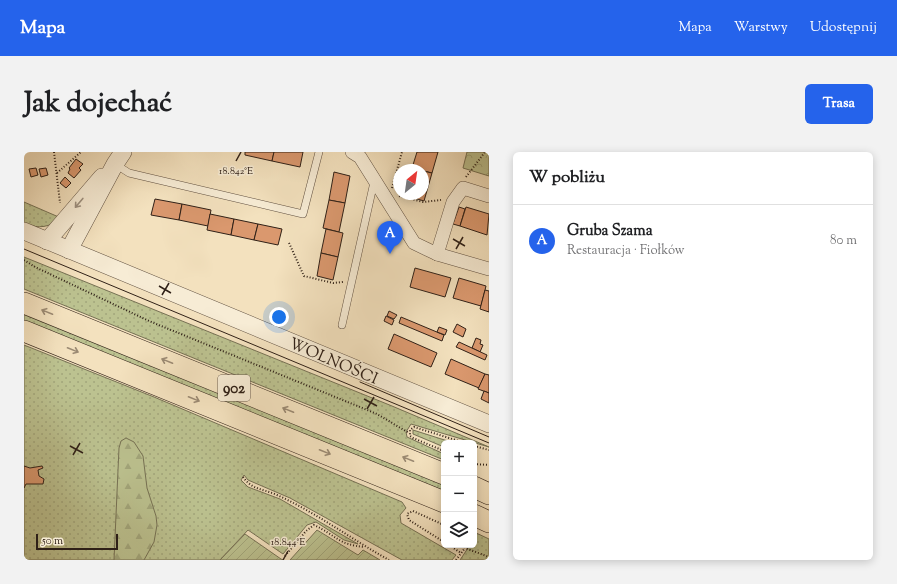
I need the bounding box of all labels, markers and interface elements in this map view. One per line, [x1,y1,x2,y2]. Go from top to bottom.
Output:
text: Mapa [20,15,65,42]
text: Mapa [678,18,712,38]
text: Warstwy [734,18,788,38]
text: Udostępnij [810,18,877,38]
text: Jak dojechać [24,84,172,124]
button: Trasa [805,84,873,124]
text: 18.842°E [219,164,253,179]
north arrow [393,164,429,200]
text: W pobliżu [529,166,605,190]
one-way arrow [75,197,83,208]
pin: A [377,221,403,254]
text: Gruba Szama [567,221,653,242]
text: A [537,232,547,250]
text: 80 m [830,232,857,250]
text: Restauracja · Fiołków [567,242,685,260]
your location [269,307,289,327]
one-way arrow [41,308,53,316]
street label: WOLNOŚCI [285,332,382,391]
one-way arrow [67,347,79,355]
one-way arrow [162,357,174,365]
road number: 902 [218,375,250,401]
one-way arrow [187,396,199,404]
one-way arrow [282,406,294,414]
map controls [441,440,477,548]
button: + [441,440,477,476]
one-way arrow [319,449,331,457]
one-way arrow [403,455,415,462]
button: − [441,476,477,512]
button: layers [441,512,477,548]
scale bar [36,532,118,551]
text: 50 m [42,533,63,549]
text: 18.844°E [271,535,305,550]

